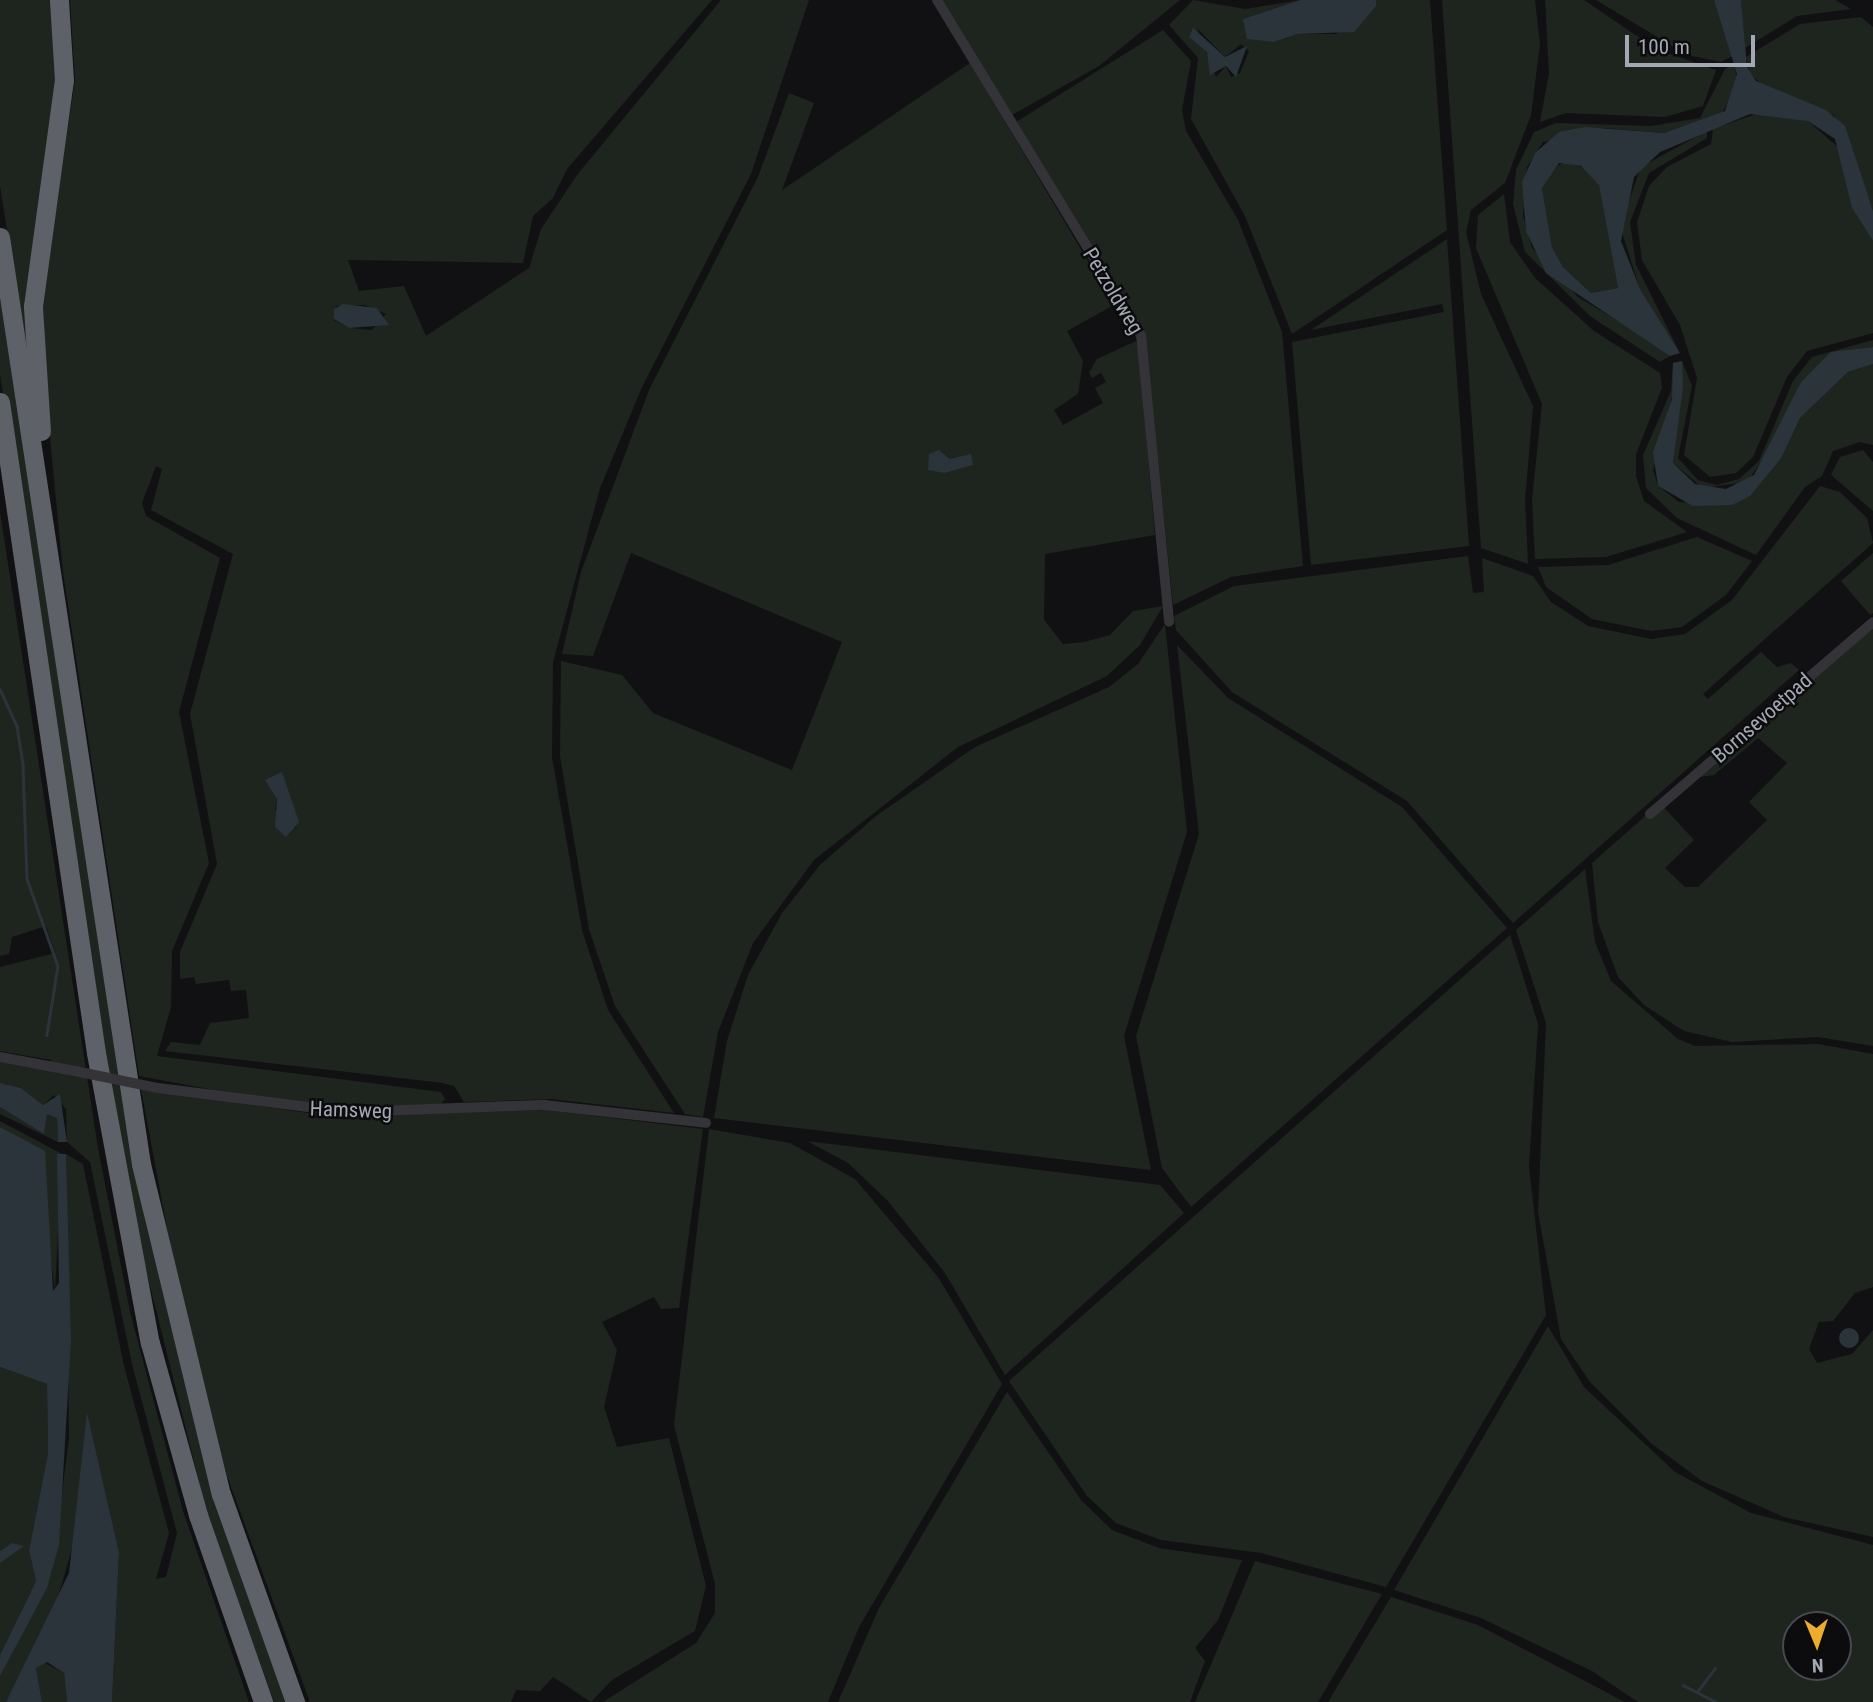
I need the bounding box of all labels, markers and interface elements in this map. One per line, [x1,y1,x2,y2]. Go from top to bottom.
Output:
scale bar [1628,21,1758,65]
text: 100 m [1638,35,1690,59]
street label: Petzoldweg [1077,243,1149,339]
street label: Bornsevoetpad [1707,668,1817,768]
street label: Hamsweg [309,1096,393,1124]
north arrow [1782,1611,1852,1681]
text: N [1811,1654,1824,1677]

